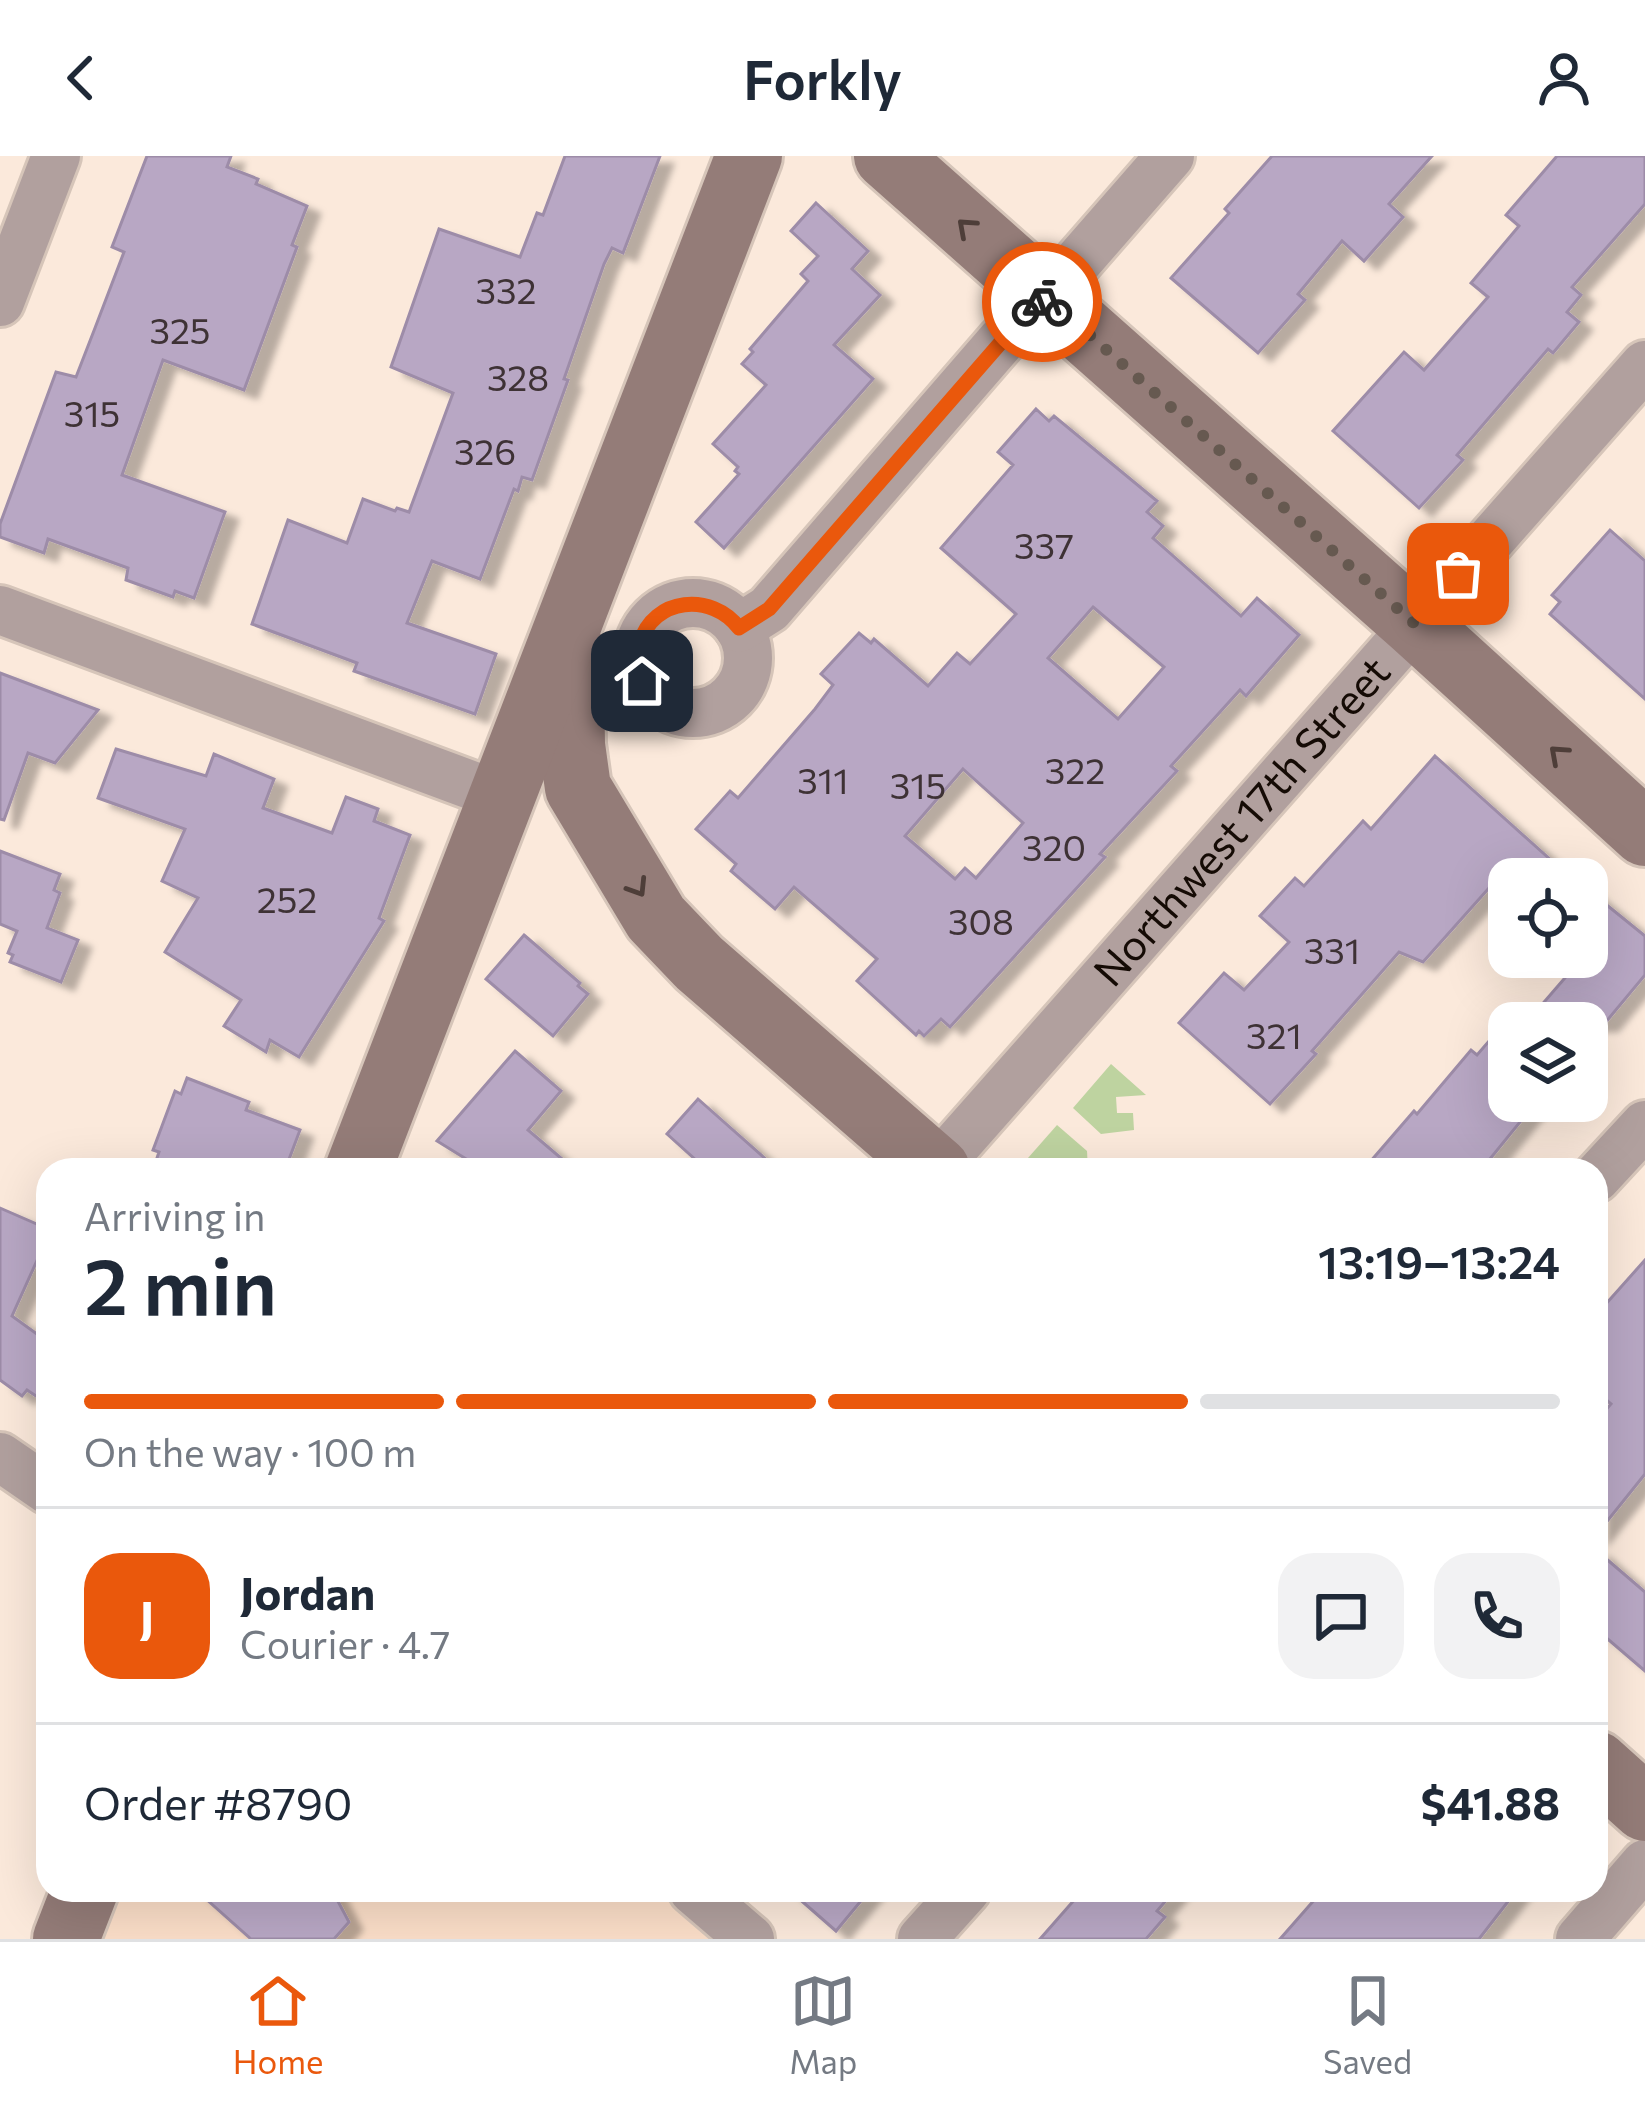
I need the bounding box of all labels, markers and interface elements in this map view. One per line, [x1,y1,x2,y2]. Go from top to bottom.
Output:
icon: back [48,45,114,111]
text: Forkly [743,45,902,111]
icon: person [1531,45,1597,111]
one-way arrow [959,220,980,241]
courier [982,242,1102,362]
house number: 332 [476,267,536,311]
icon: bike [1009,269,1075,335]
house number: 325 [149,307,211,351]
house number: 328 [487,354,549,398]
house number: 315 [64,390,120,434]
house number: 326 [454,428,516,472]
house number: 337 [1014,522,1074,566]
pin [1407,523,1509,625]
icon: bag [1425,541,1491,607]
pin [591,630,693,732]
street label: Northwest 17th Street [1081,645,1399,996]
icon: home [609,648,675,714]
house number: 322 [1045,747,1105,791]
one-way arrow [1551,747,1572,768]
house number: 311 [797,757,849,801]
house number: 315 [890,762,946,806]
house number: 320 [1022,824,1086,868]
map controls [1488,858,1608,1122]
button: locate [1488,858,1608,978]
one-way arrow [623,875,645,897]
house number: 252 [257,876,317,920]
house number: 308 [948,898,1014,942]
house number: 331 [1304,927,1360,971]
button: layers [1488,1002,1608,1122]
house number: 321 [1246,1012,1302,1056]
text: Arriving in [84,1191,265,1239]
text: 13:19–13:24 [1318,1233,1560,1288]
text: 2 min [84,1236,277,1331]
text: On the way · 100 m [84,1427,416,1475]
button: chat [1278,1553,1404,1679]
button: phone [1434,1553,1560,1679]
text: Jordan [240,1564,375,1619]
text: J [140,1588,154,1643]
text: Courier · 4.7 [240,1619,450,1667]
text: Order #8790 [84,1774,352,1829]
text: $41.88 [1421,1774,1560,1829]
tab: Home [233,1968,324,2081]
tab: Map [789,1968,857,2081]
tab: Saved [1323,1968,1412,2081]

